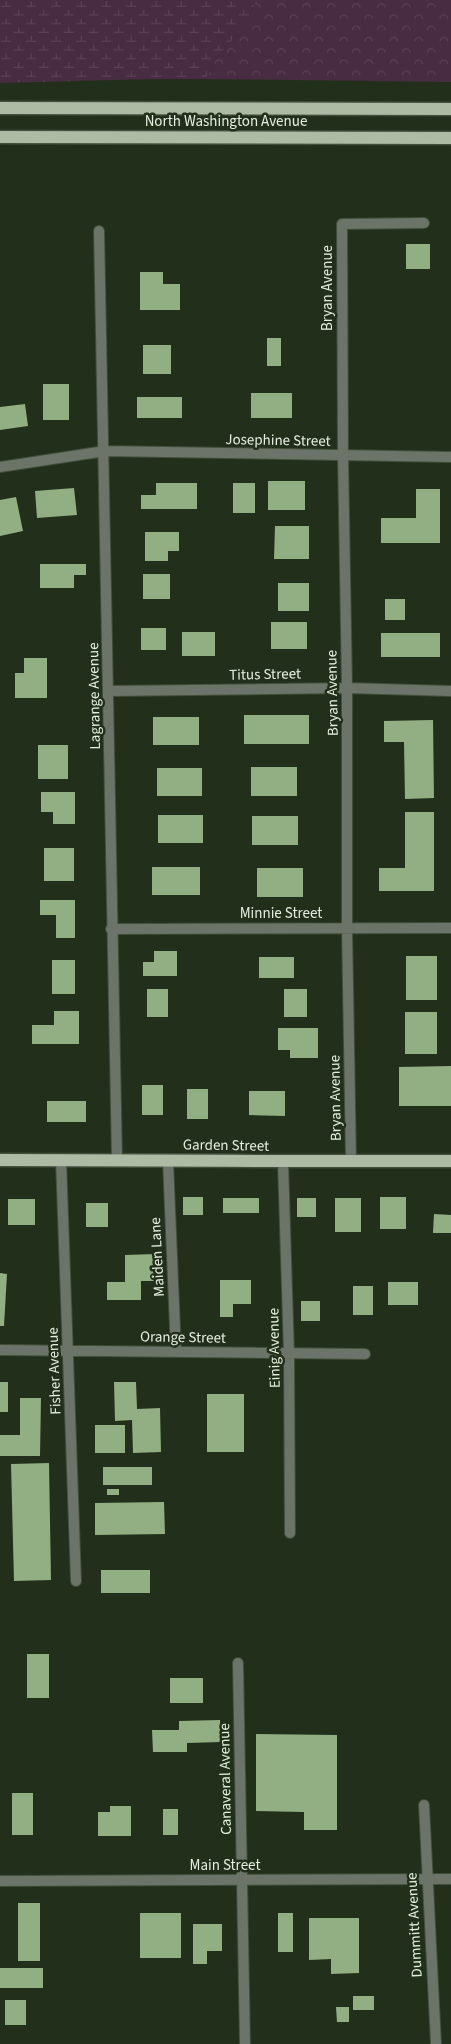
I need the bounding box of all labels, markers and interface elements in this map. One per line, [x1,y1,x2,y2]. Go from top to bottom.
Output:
street label: North Washington Avenue [145,111,307,132]
street label: Bryan Avenue [317,245,338,331]
street label: Josephine Street [225,429,331,452]
street label: Lagrange Avenue [83,642,106,750]
street label: Bryan Avenue [321,650,344,736]
street label: Titus Street [229,663,301,686]
street label: Minnie Street [240,903,322,924]
street label: Bryan Avenue [324,1055,347,1141]
street label: Garden Street [183,1134,269,1157]
street label: Maiden Lane [145,1217,170,1297]
street label: Einig Avenue [263,1308,286,1388]
street label: Orange Street [140,1326,226,1349]
street label: Fisher Avenue [42,1327,67,1415]
street label: Canaveral Avenue [214,1723,237,1835]
street label: Main Street [190,1855,260,1876]
street label: Dummitt Avenue [401,1872,428,1978]

